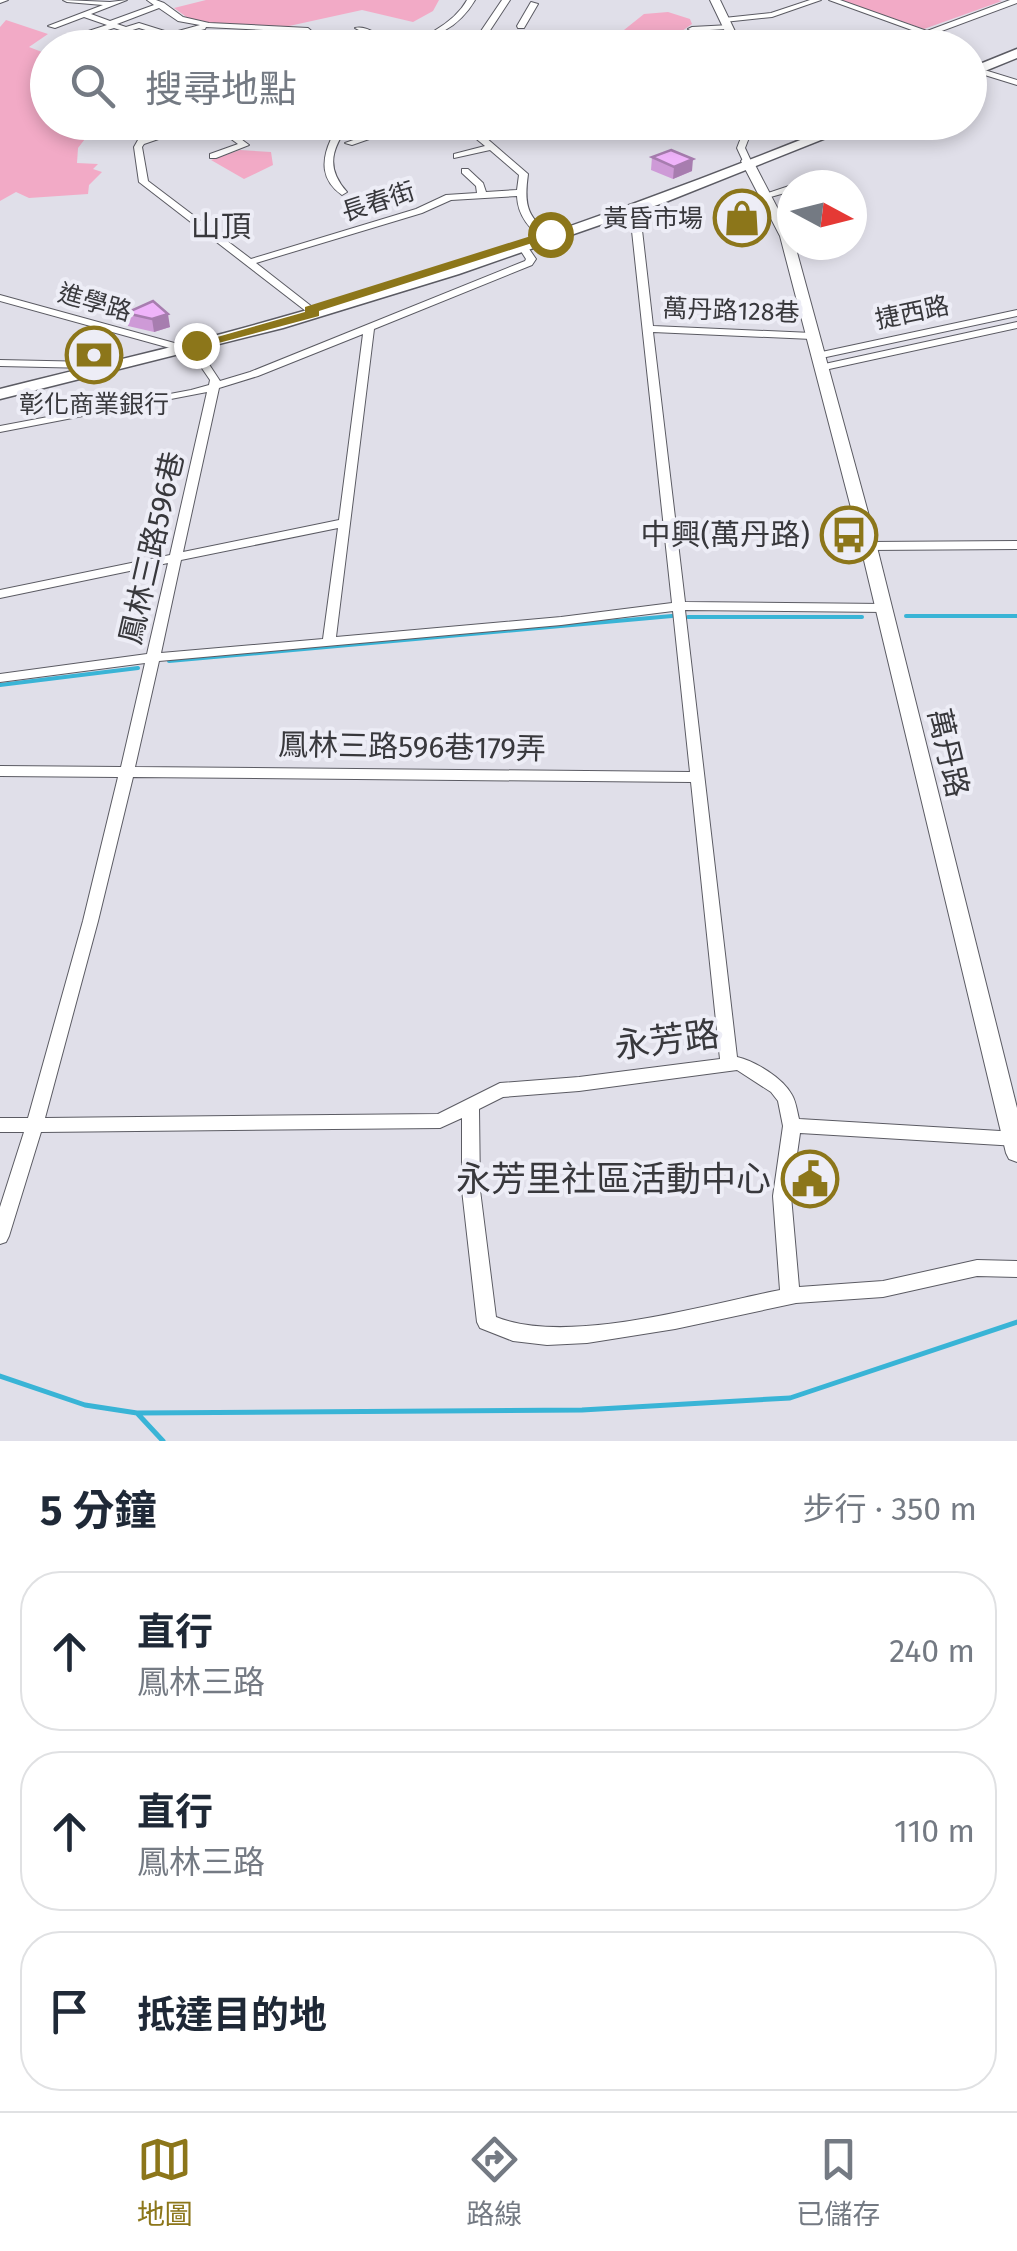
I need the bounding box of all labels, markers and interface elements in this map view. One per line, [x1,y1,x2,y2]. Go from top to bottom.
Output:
search box [30,30,987,140]
icon: search [65,58,120,113]
text: 搜尋地點 [145,66,297,112]
north arrow [777,170,867,260]
street label: 長春街 [338,176,419,228]
shop icon: 黃昏市場 [712,188,772,248]
place label: 黃昏市場 [603,204,703,234]
district label: 山頂 [191,209,251,245]
route start [528,212,574,258]
street label: 進學路 [55,278,135,328]
street label: 捷西路 [872,291,952,335]
street label: 萬丹路128巷 [662,294,800,328]
route end [174,323,220,369]
bank icon: 彰化商業銀行 [64,325,124,385]
place label: 彰化商業銀行 [19,390,169,420]
street label: 鳳林三路596巷 [112,448,192,648]
bus stop icon: 中興(萬丹路) [819,505,879,565]
place label: 中興(萬丹路) [641,517,810,553]
street label: 萬丹路 [920,705,976,801]
street label: 鳳林三路596巷179弄 [278,727,546,767]
street label: 永芳路 [612,1013,722,1067]
public building icon: 永芳里社區活動中心 [780,1149,840,1209]
place label: 永芳里社區活動中心 [456,1158,771,1200]
text: 5 分鐘 [40,1486,156,1536]
text: 步行 · 350 m [803,1490,977,1528]
text: 直行 [137,1609,213,1655]
icon: ahead [42,1624,97,1679]
text: 240 m [889,1632,975,1670]
text: 鳳林三路 [137,1663,265,1701]
text: 直行 [137,1789,213,1835]
icon: ahead [42,1804,97,1859]
text: 110 m [894,1812,975,1850]
text: 鳳林三路 [137,1843,265,1881]
icon: arrive [42,1984,97,2039]
text: 抵達目的地 [137,1992,327,2038]
tab: 地圖 [137,2132,193,2232]
tab: 路線 [466,2132,522,2232]
tab: 已儲存 [796,2132,880,2232]

